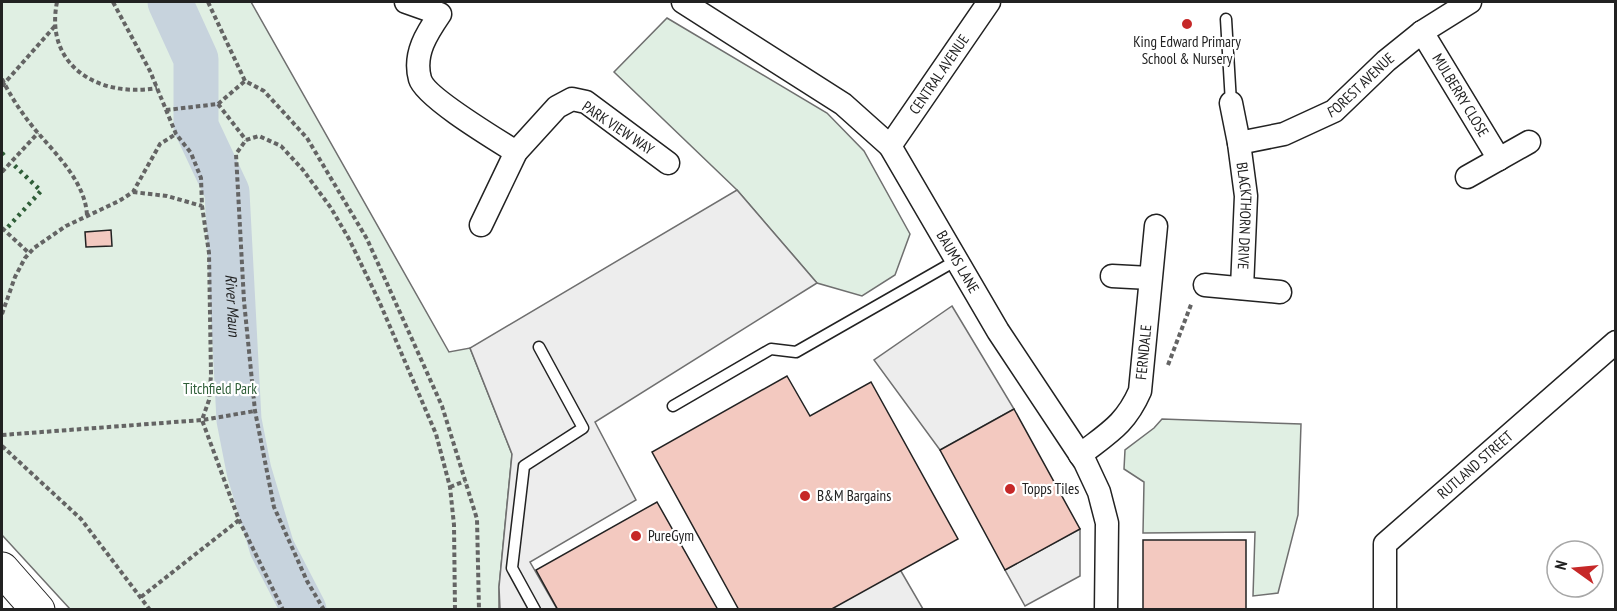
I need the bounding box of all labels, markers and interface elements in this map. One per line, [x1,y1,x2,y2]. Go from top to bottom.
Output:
marker: King Edward Primary School & Nursery [1180,17,1194,31]
street label: CENTRAL AVENUE [905,30,973,118]
place label: King Edward Primary School & Nursery [1133,32,1241,68]
street label: FOREST AVENUE [1325,48,1398,122]
street label: MULBERRY CLOSE [1428,50,1493,140]
street label: PARK VIEW WAY [579,97,658,159]
street label: BLACKTHORN DRIVE [1233,161,1256,270]
street label: BAUMS LANE [932,227,984,296]
water label: River Maun [221,274,245,338]
street label: FERNDALE [1131,324,1155,381]
park label: Titchfield Park [183,379,257,398]
street label: RUTLAND STREET [1433,426,1517,503]
place label: Topps Tiles [1022,479,1079,498]
marker: Topps Tiles [1003,482,1017,496]
place label: B&M Bargains [817,486,891,505]
marker: B&M Bargains [798,489,812,503]
place label: PureGym [648,526,694,545]
marker: PureGym [629,529,643,543]
north arrow [1545,539,1605,599]
text: N [1550,558,1571,572]

